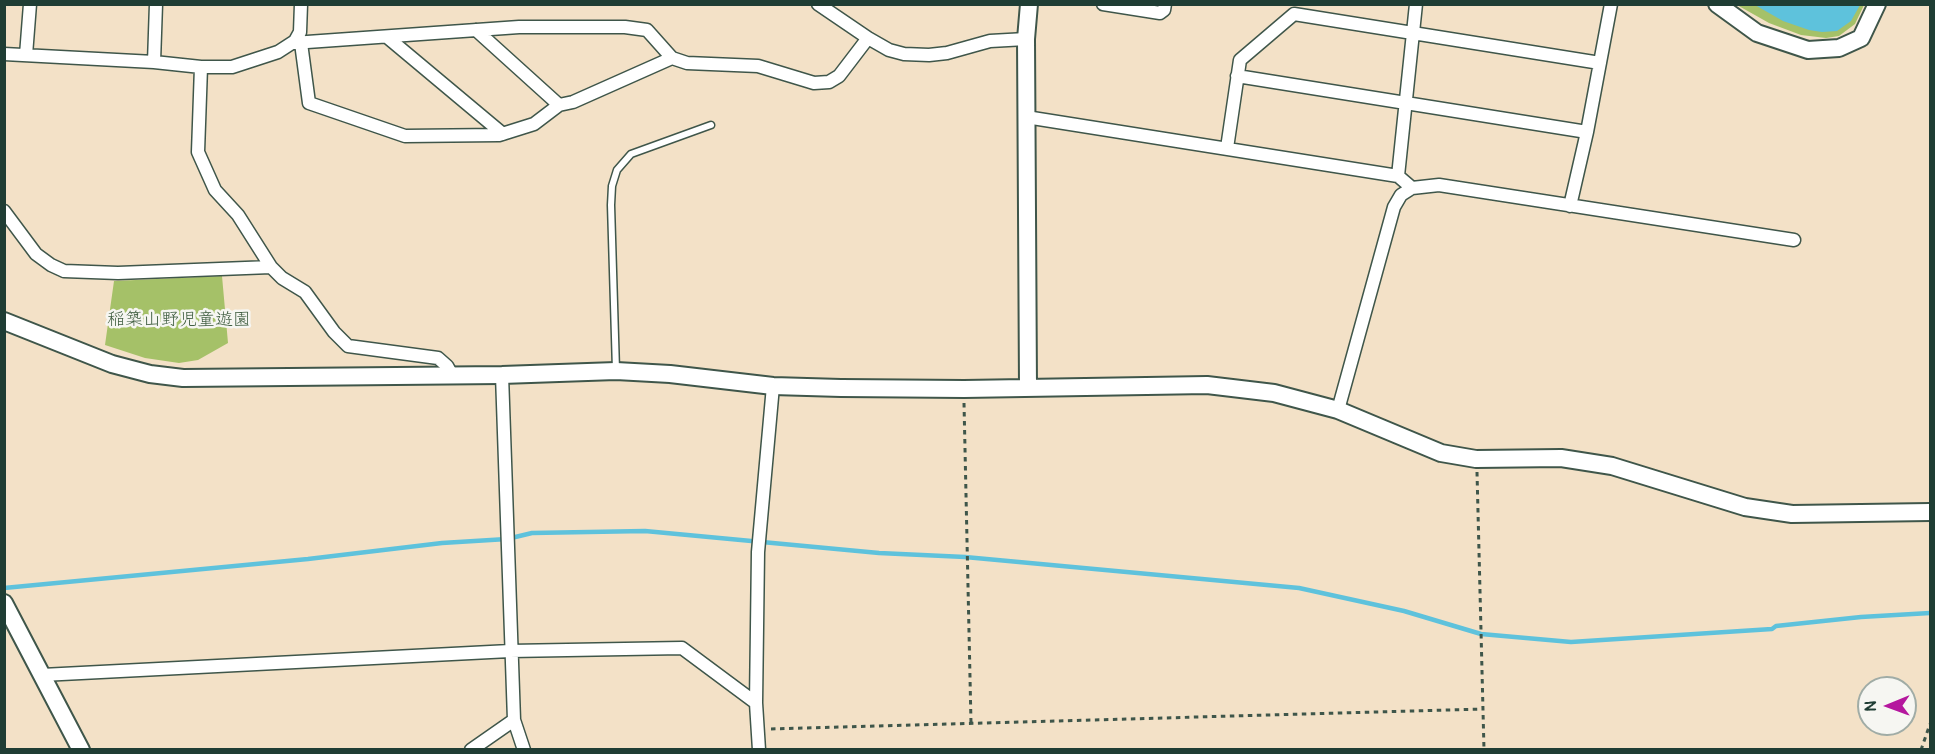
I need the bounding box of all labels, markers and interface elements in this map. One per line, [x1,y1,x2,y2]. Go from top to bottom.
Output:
park label: 稲築山野児童遊園 [107,309,251,331]
north arrow [1857,676,1917,736]
text: N [1861,701,1881,712]

